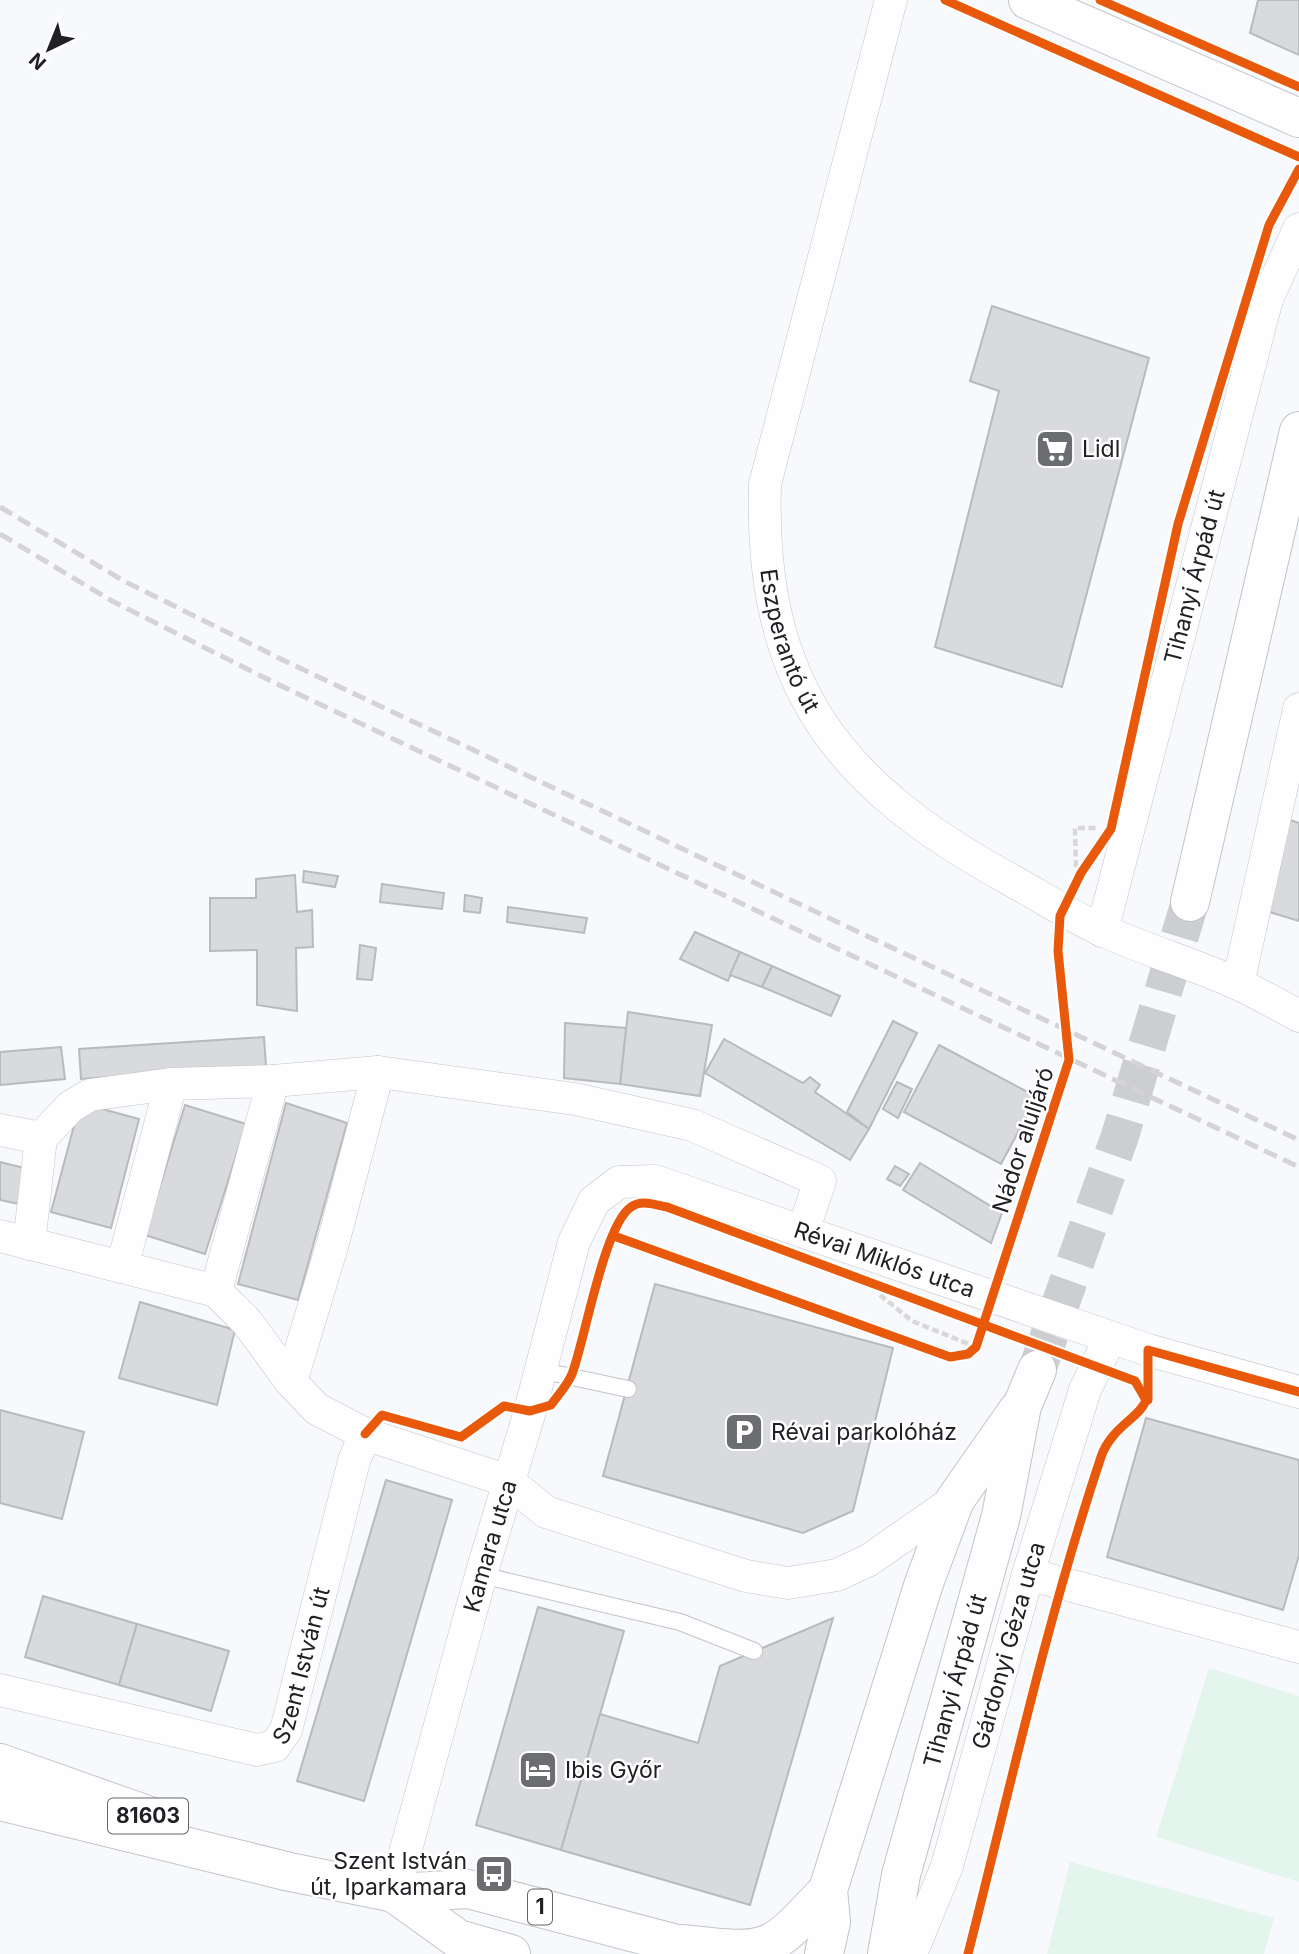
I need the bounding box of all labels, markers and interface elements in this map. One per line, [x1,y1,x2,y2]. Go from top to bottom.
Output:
north arrow [14,14,84,84]
text: N [25,48,51,74]
supermarket icon: Lidl [1034,428,1076,470]
place label: Lidl [1082,435,1120,463]
street label: Tihanyi Árpád út [1158,486,1231,667]
street label: Eszperantó út [754,567,826,718]
street label: Nádor aluljáró [986,1064,1060,1216]
street label: Révai Miklós utca [790,1216,979,1304]
parking icon: Révai parkolóház [723,1411,765,1453]
place label: Révai parkolóház [771,1418,957,1446]
street label: Kamara utca [457,1476,523,1615]
street label: Gárdonyi Géza utca [966,1538,1051,1752]
street label: Szent István út [266,1584,336,1750]
street label: Tihanyi Árpád út [918,1590,993,1771]
hotel icon: Ibis Győr [517,1749,559,1791]
place label: Ibis Győr [565,1756,662,1784]
road number: 81603 [108,1798,188,1834]
place label: Szent István út, Iparkamara [310,1847,467,1901]
bus stop icon: Szent István út, Iparkamara [473,1853,515,1895]
road number: 1 [528,1890,552,1924]

